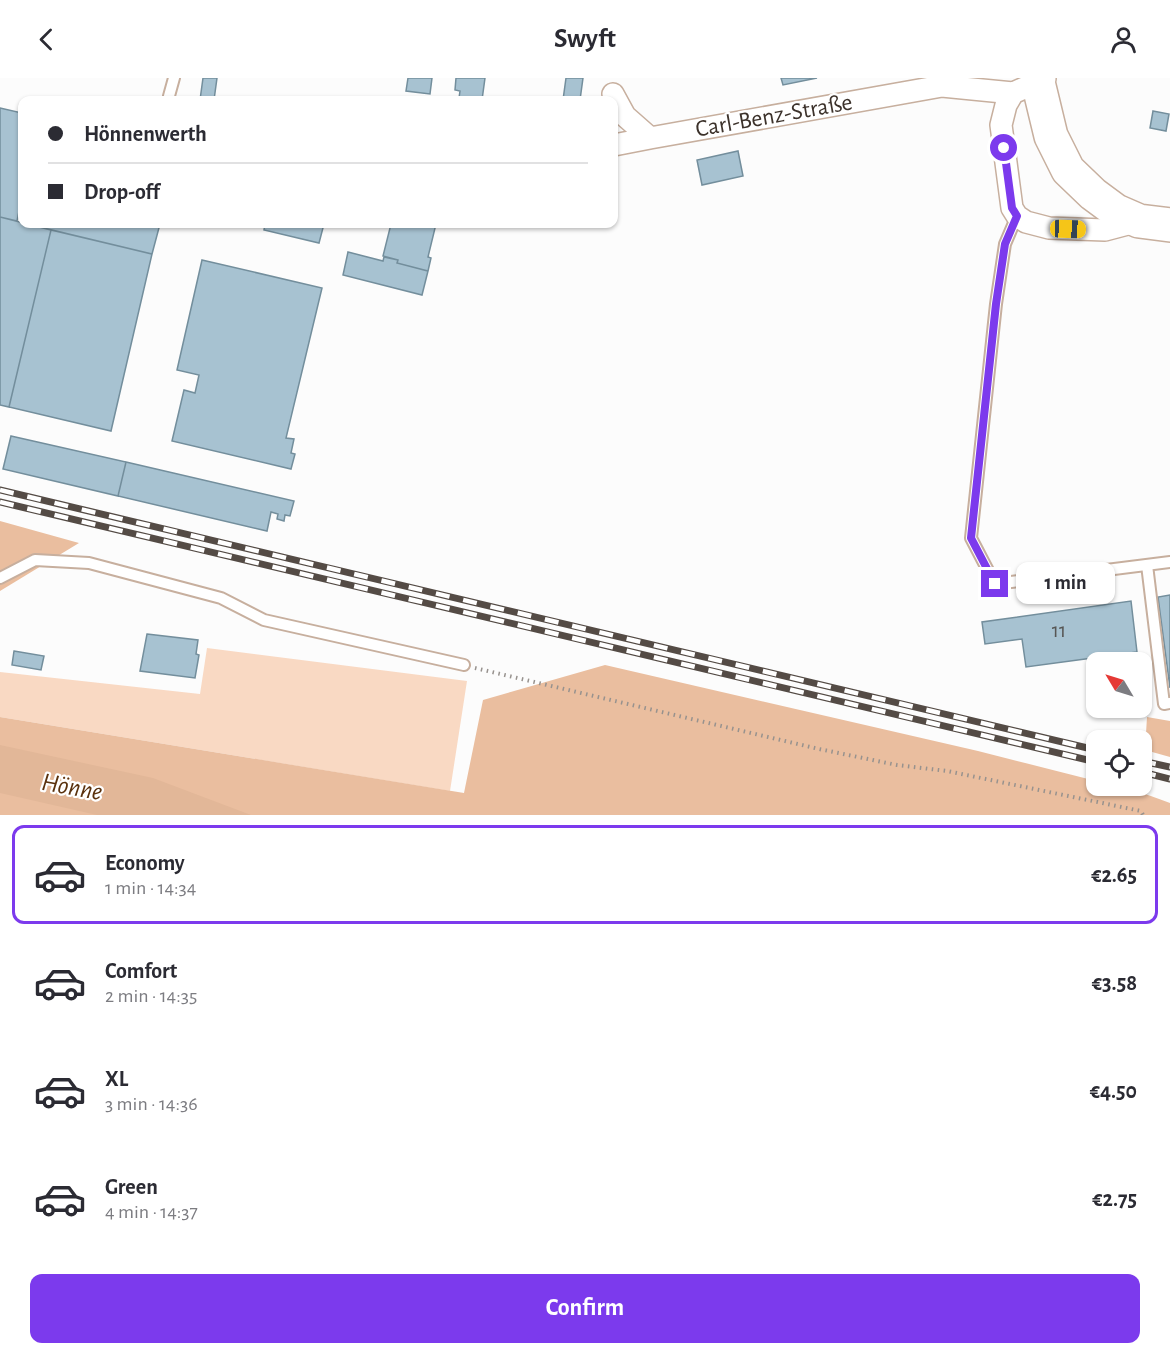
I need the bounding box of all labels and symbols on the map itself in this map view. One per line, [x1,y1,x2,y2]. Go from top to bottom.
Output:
street label: Carl-Benz-Straße [694,90,854,142]
route start [990,134,1017,161]
car [1050,219,1086,239]
callout: 1 min [1016,563,1115,605]
route end [981,570,1008,597]
house number: 11 [1052,620,1066,641]
north arrow [1086,652,1152,718]
water label: Hönne [40,769,105,805]

